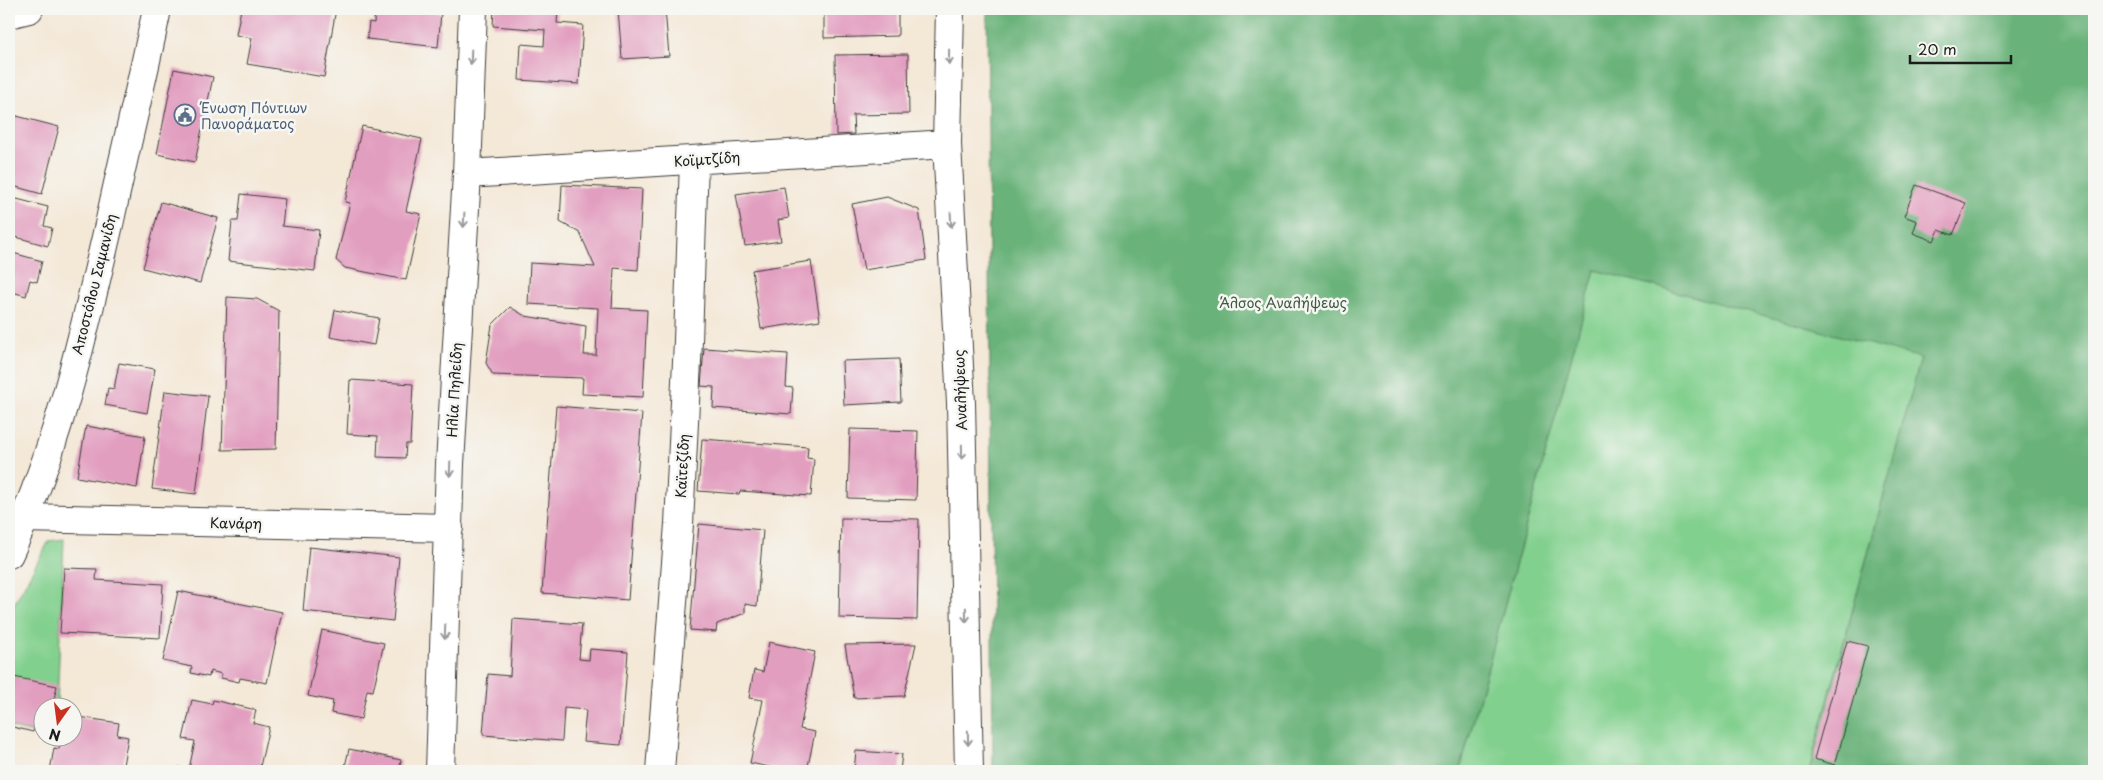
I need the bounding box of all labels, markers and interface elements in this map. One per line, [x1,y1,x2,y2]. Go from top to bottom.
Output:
scale bar [1910,32,2012,64]
text: 20 m [1918,37,1957,60]
one-way arrow [467,49,476,65]
one-way arrow [944,49,954,65]
place label: Ένωση Πόντιων Πανοράματος [199,97,308,134]
public building icon: Ένωση Πόντιων Πανοράματος [173,103,197,127]
street label: Κοϊμτζίδη [673,146,741,172]
street label: Αποστόλου Σαμανίδη [66,211,122,357]
one-way arrow [460,212,469,228]
one-way arrow [947,212,956,228]
park label: Άλσος Αναλήψεως [1219,292,1347,313]
street label: Ηλία Πηλείδη [441,342,467,438]
street label: Αναλήψεως [948,349,972,431]
street label: Καϊτεζίδη [670,433,694,499]
one-way arrow [958,444,967,460]
one-way arrow [445,461,455,477]
street label: Κανάρη [210,512,262,534]
one-way arrow [961,606,971,622]
one-way arrow [440,624,450,640]
north arrow [32,698,82,748]
text: N [47,724,63,747]
one-way arrow [963,729,973,745]

